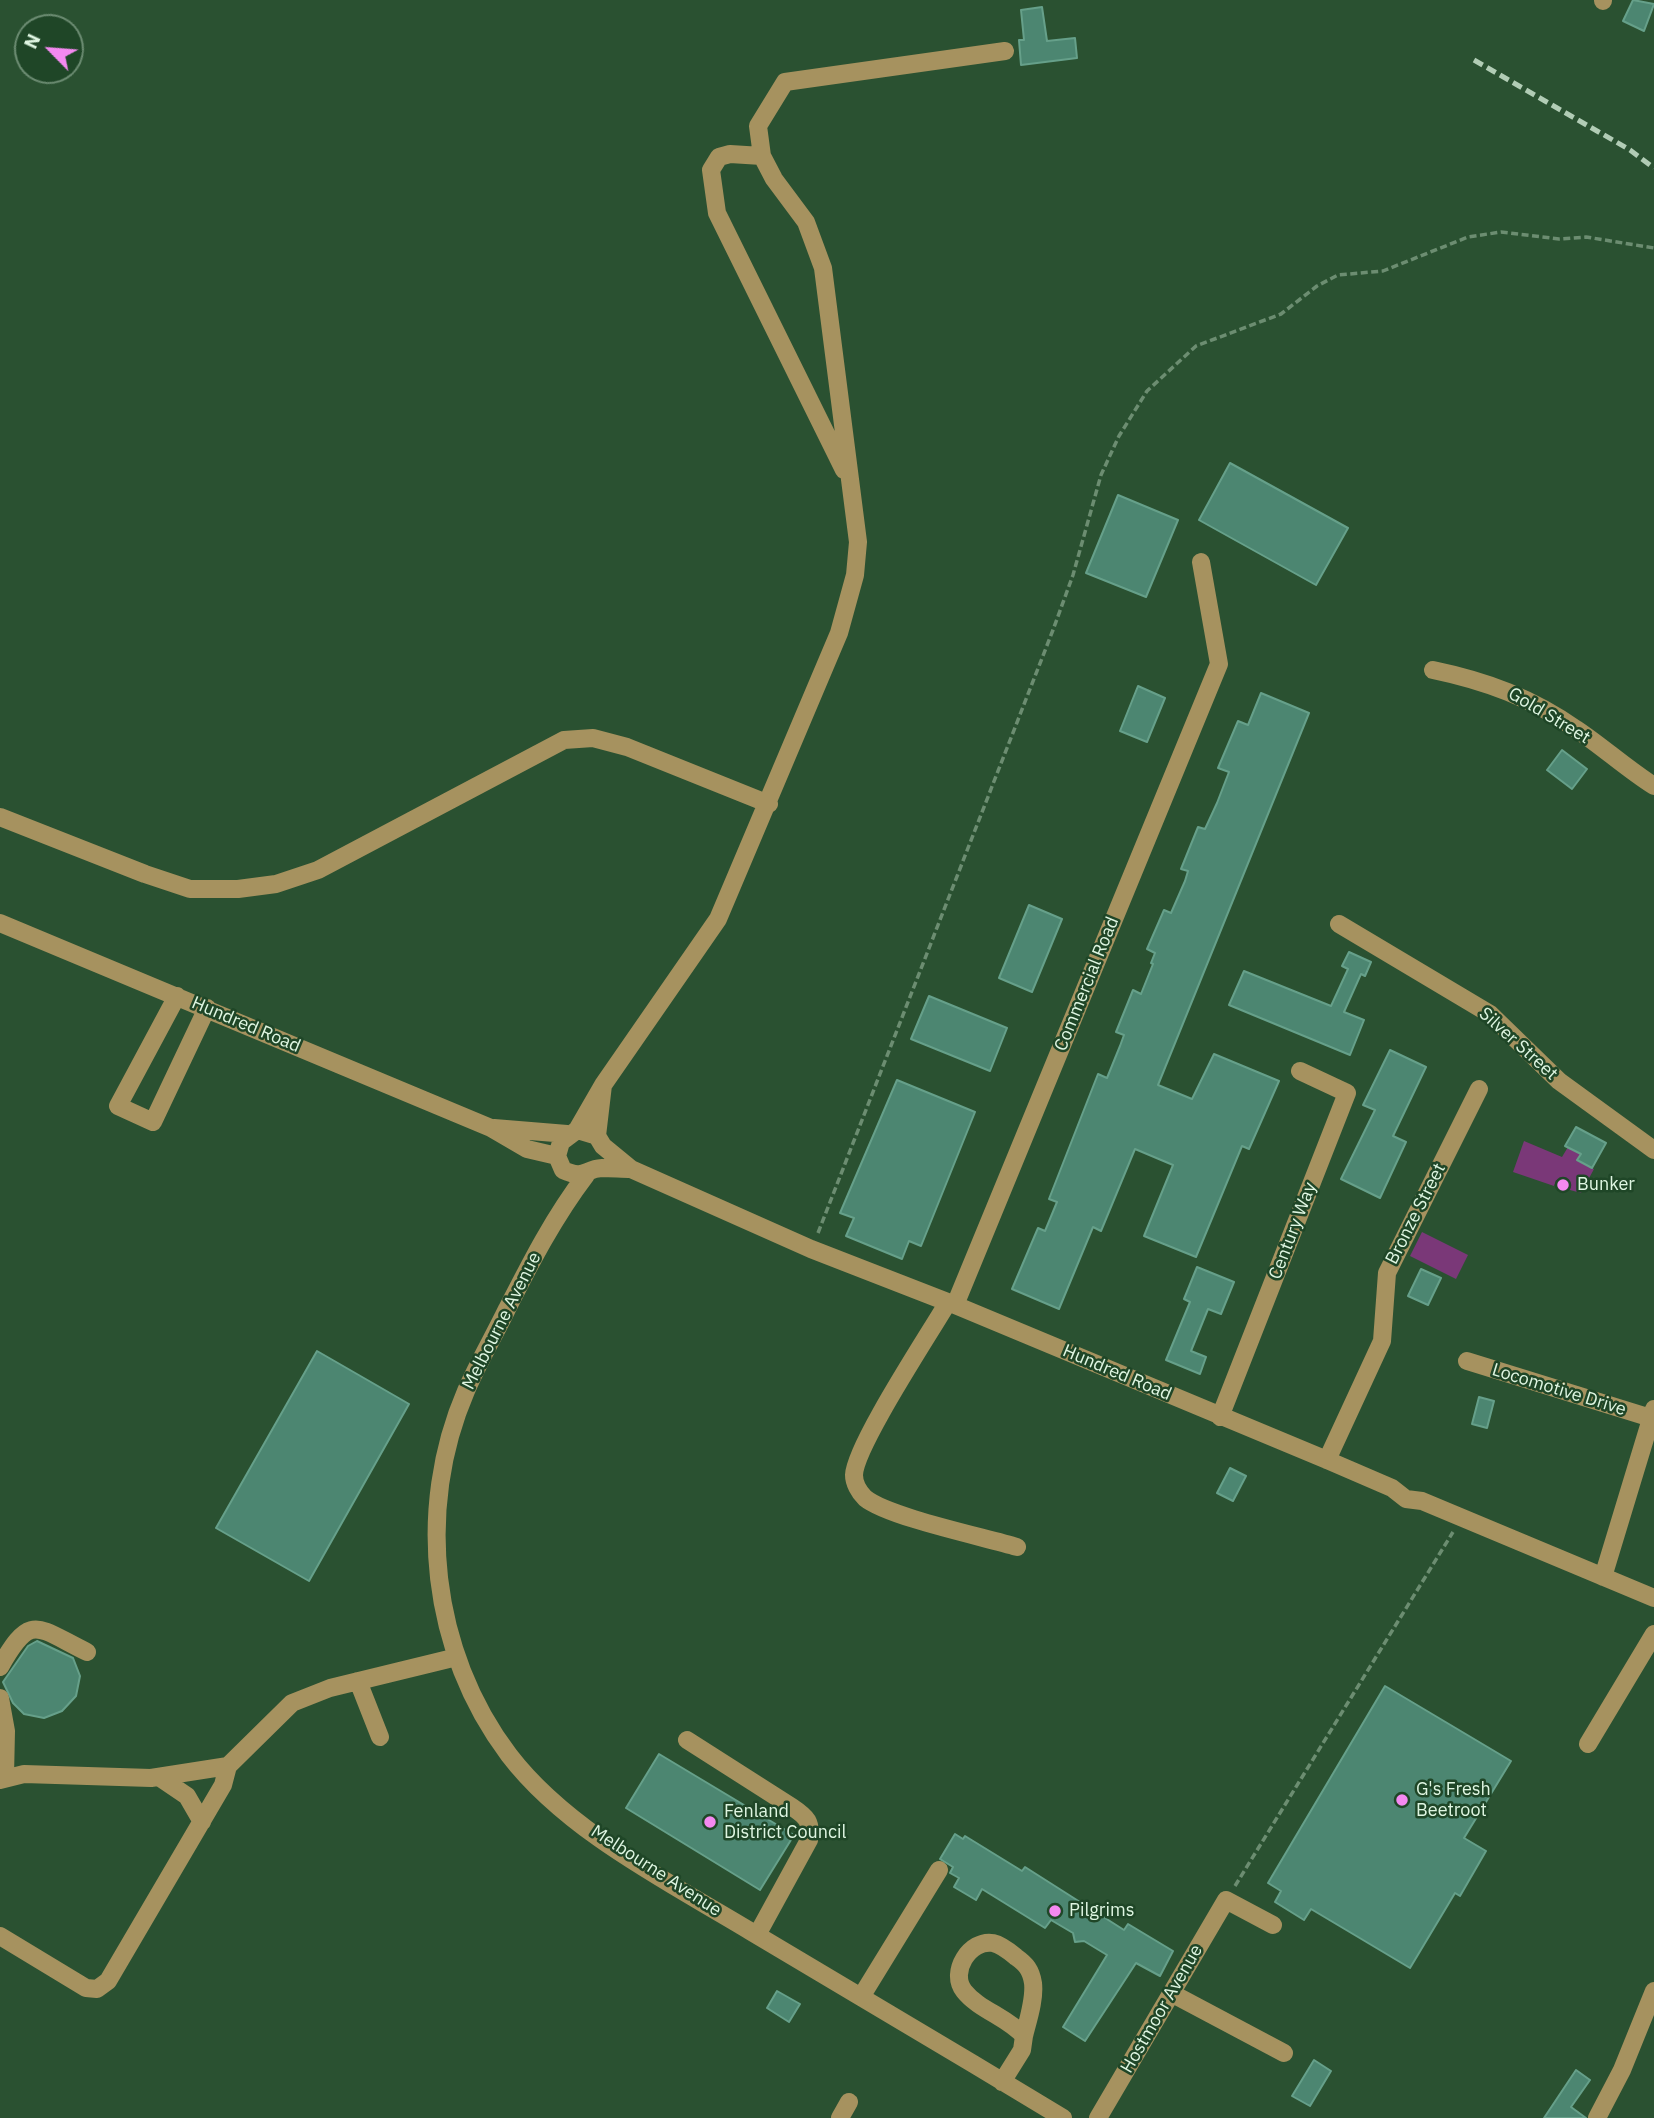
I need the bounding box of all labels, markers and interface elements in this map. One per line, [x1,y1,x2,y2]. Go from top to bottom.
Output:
north arrow [14,14,84,84]
text: N [18,30,46,52]
street label: Gold Street [1504,683,1594,749]
street label: Commercial Road [1050,914,1124,1054]
street label: Hundred Road [188,992,304,1058]
street label: Silver Street [1474,1003,1562,1085]
street label: Bronze Street [1381,1160,1451,1268]
place label: Bunker [1577,1174,1635,1196]
marker: Bunker [1555,1177,1571,1193]
street label: Century Way [1265,1179,1321,1283]
street label: Melbourne Avenue [458,1249,546,1393]
street label: Hundred Road [1059,1340,1175,1406]
street label: Locomotive Drive [1489,1359,1629,1421]
place label: G's Fresh Beetroot [1416,1779,1491,1822]
marker: G's Fresh Beetroot [1394,1792,1410,1808]
place label: Fenland District Council [724,1801,846,1843]
marker: Fenland District Council [702,1814,718,1830]
street label: Melbourne Avenue [587,1821,725,1921]
place label: Pilgrims [1069,1900,1134,1922]
marker: Pilgrims [1047,1903,1063,1919]
street label: Hostmoor Avenue [1116,1941,1208,2077]

